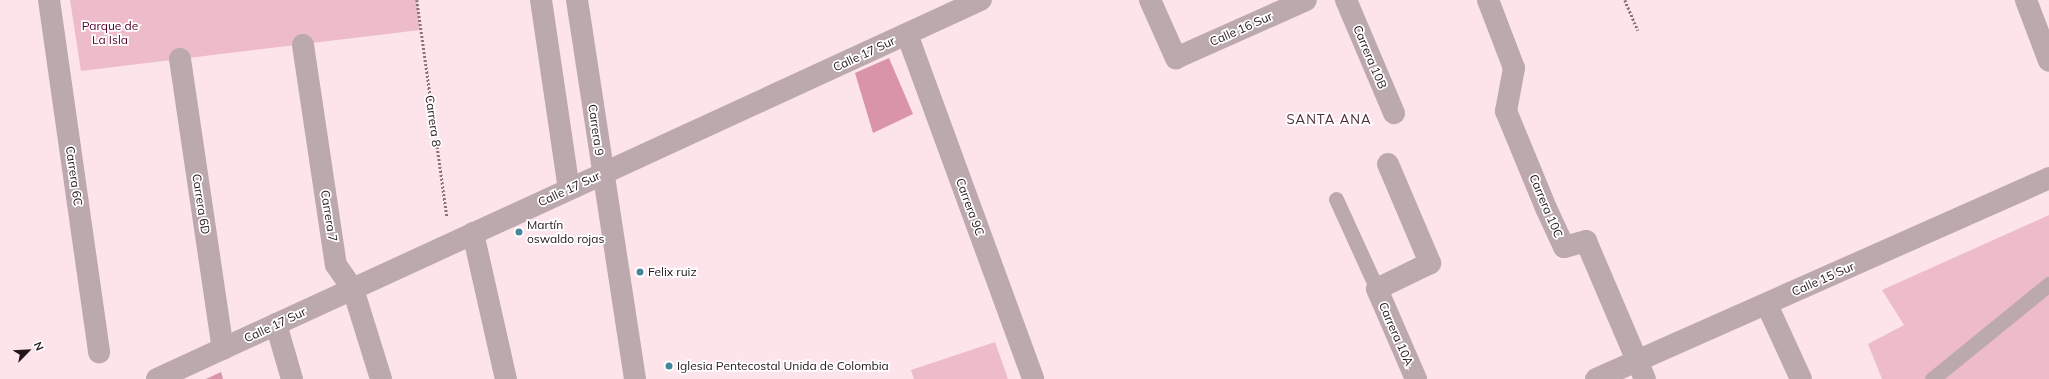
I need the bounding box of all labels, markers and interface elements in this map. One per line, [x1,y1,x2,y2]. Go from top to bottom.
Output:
street label: Calle 16 Sur [1208,9,1274,49]
park label: Parque de La Isla [82,19,138,47]
street label: Carrera 10B [1350,23,1390,91]
street label: Calle 17 Sur [831,33,897,75]
street label: Carrera 8 [422,94,444,148]
street label: Carrera 9 [585,103,607,157]
district label: SANTA ANA [1287,111,1371,127]
street label: Carrera 6C [63,145,85,207]
street label: Calle 17 Sur [536,168,602,210]
street label: Carrera 10C [1526,172,1566,240]
street label: Carrera 6D [189,173,213,235]
street label: Carrera 9C [953,176,987,238]
street label: Carrera 7 [318,189,340,243]
place label: Martín oswaldo rojas [527,218,604,246]
marker: Martín oswaldo rojas [514,227,524,237]
street label: Calle 15 Sur [1790,259,1856,299]
place label: Felix ruiz [648,265,697,279]
marker: Felix ruiz [635,267,645,277]
street label: Carrera 10A [1376,300,1416,368]
street label: Calle 17 Sur [242,304,308,346]
north arrow [8,331,48,371]
text: N [31,339,47,353]
place label: Iglesia Pentecostal Unida de Colombia [677,359,889,373]
marker: Iglesia Pentecostal Unida de Colombia [664,361,674,371]

